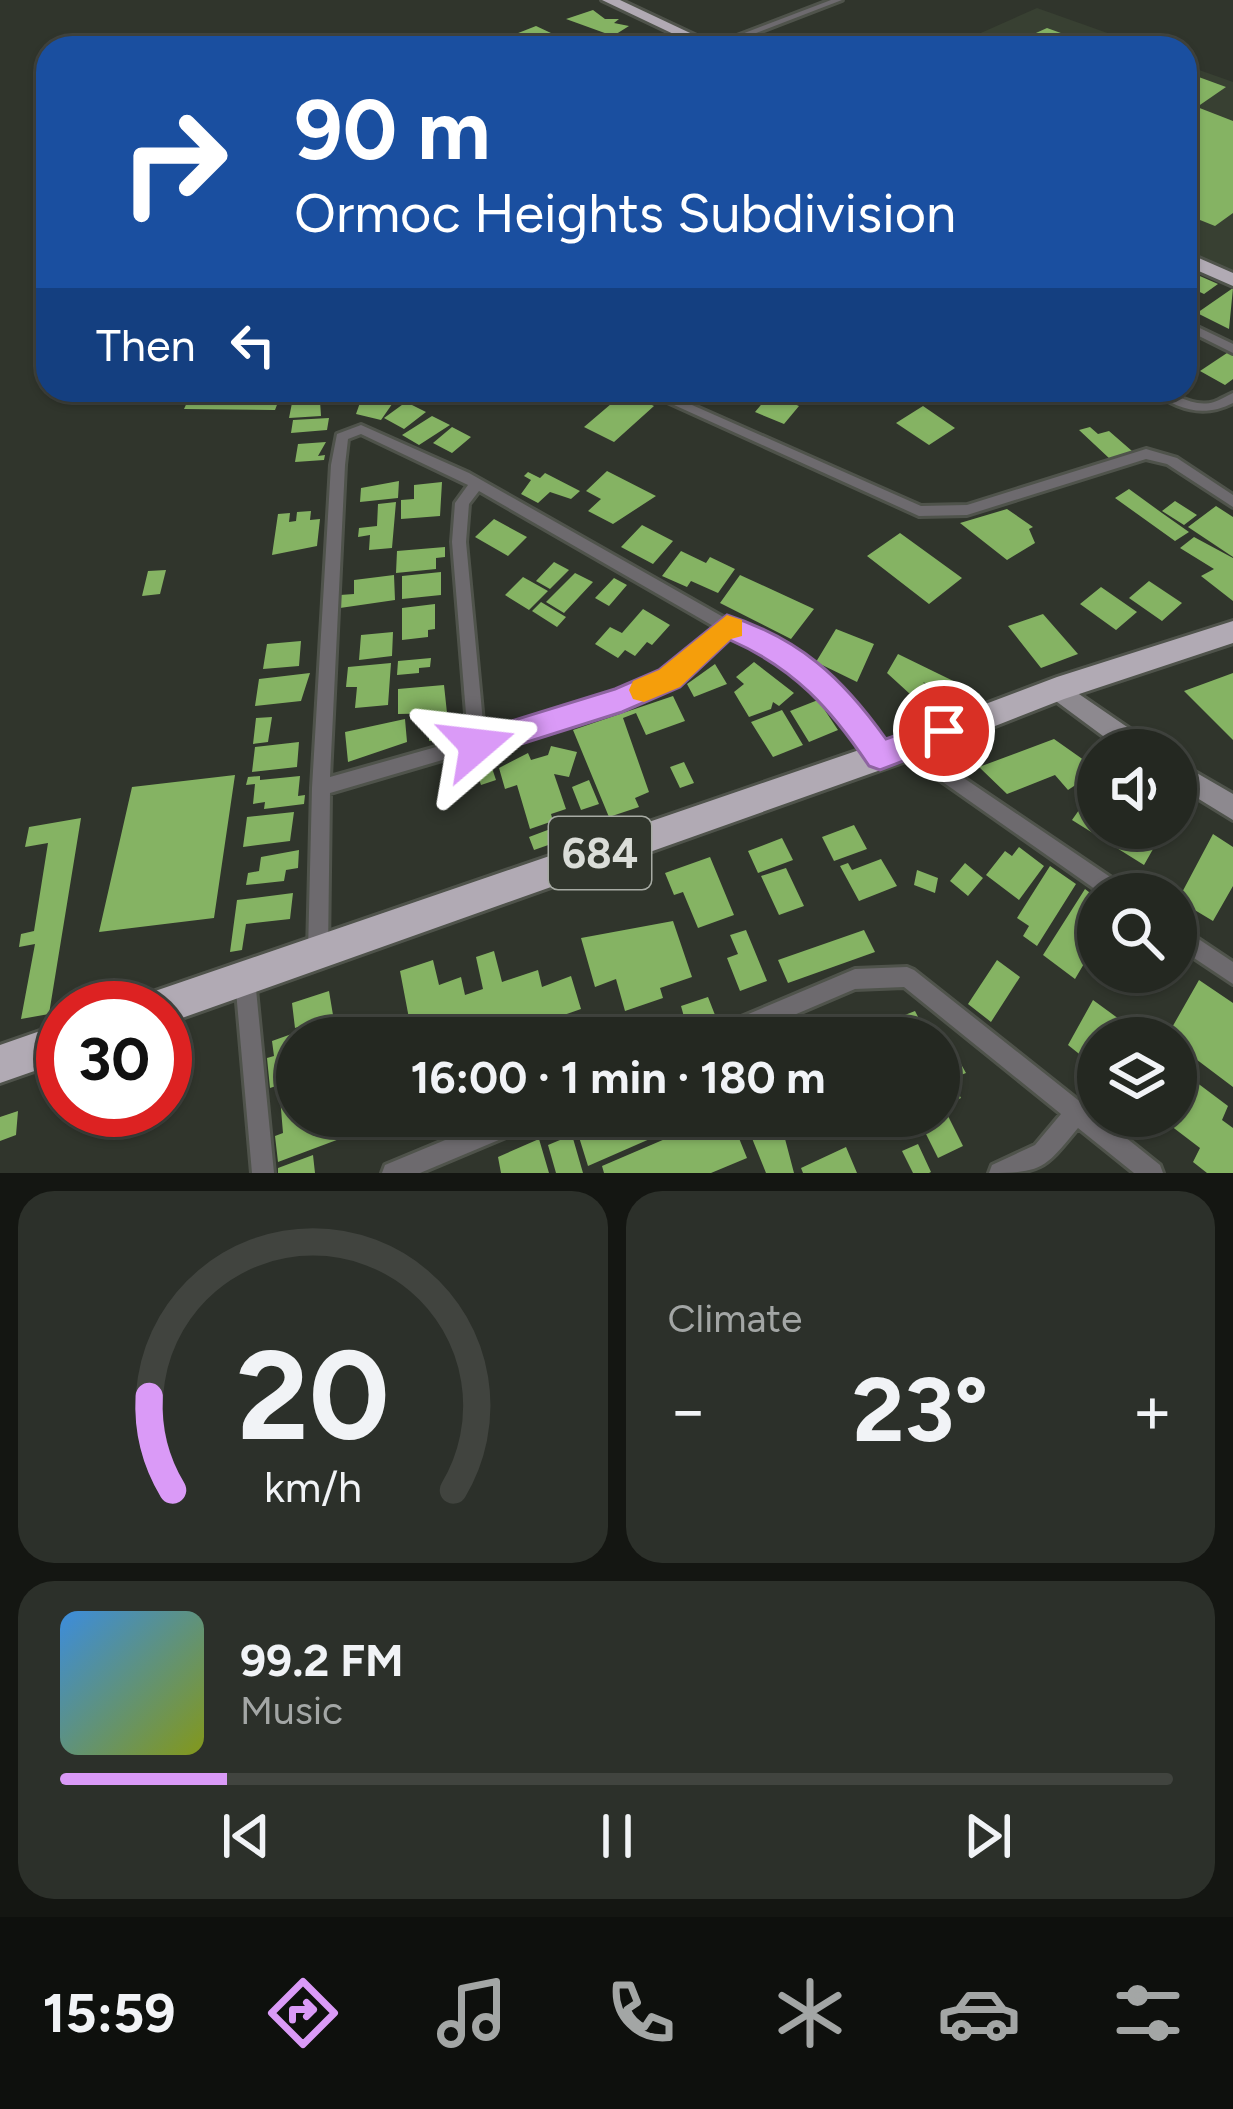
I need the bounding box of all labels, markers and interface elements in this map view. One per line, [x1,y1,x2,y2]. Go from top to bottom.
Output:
text: 90 m [294,79,490,180]
icon: right [96,84,252,240]
text: Ormoc Heights Subdivision [294,181,956,246]
icon: left [220,312,286,378]
text: Then [96,318,196,372]
pin [893,680,995,782]
position arrow [414,682,540,808]
icon: arrive [911,698,977,764]
map controls [1077,729,1197,1137]
button: sound [1077,729,1197,849]
road number: 684 [549,817,651,889]
button: search [1077,873,1197,993]
speed limit sign: 30 [36,981,192,1137]
button: layers [1077,1017,1197,1137]
text: 16:00 · 1 min · 180 m [410,1050,826,1104]
text: Climate [668,1295,802,1342]
text: 20 [236,1320,389,1470]
text: 23° [852,1355,988,1464]
text: − [668,1370,709,1450]
text: + [1132,1370,1173,1450]
text: km/h [264,1461,362,1513]
text: 99.2 FM [240,1633,404,1687]
text: Music [240,1687,343,1734]
icon: previous [213,1803,279,1869]
icon: pause [584,1803,650,1869]
icon: next [955,1803,1021,1869]
icon: directions [261,1971,345,2055]
icon: music [430,1971,514,2055]
icon: phone [599,1971,683,2055]
icon: climate [768,1971,852,2055]
icon: car [937,1971,1021,2055]
icon: filters [1106,1971,1190,2055]
text: 15:59 [43,1981,176,2046]

